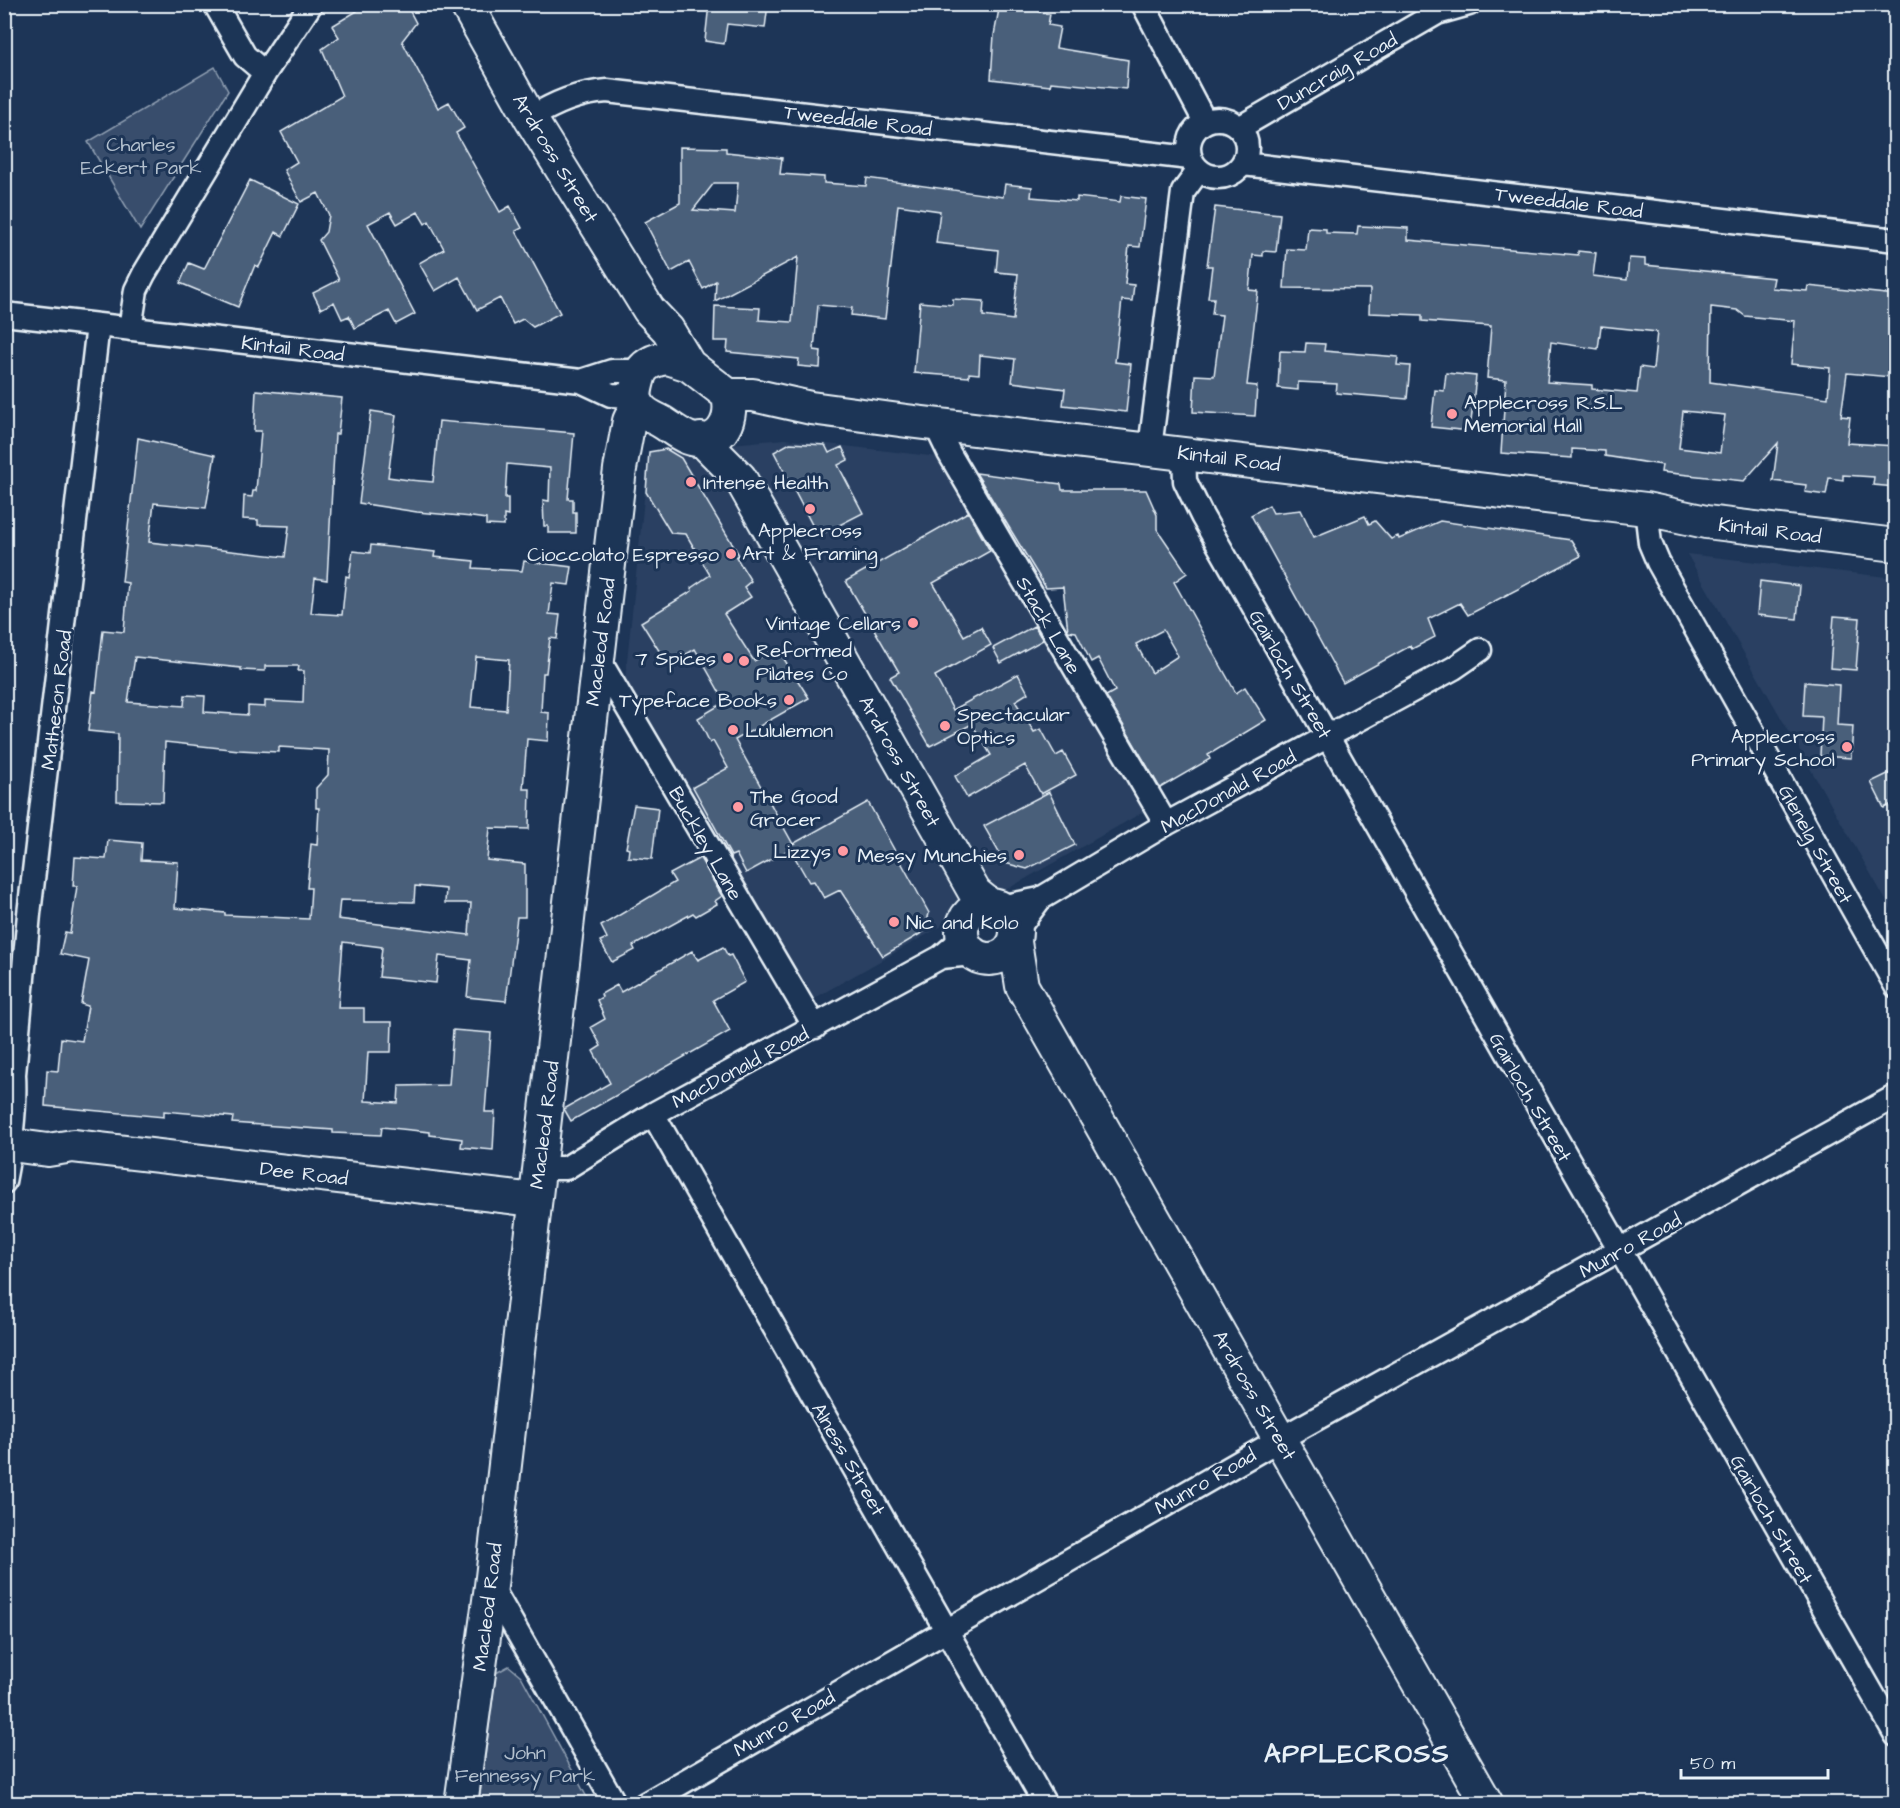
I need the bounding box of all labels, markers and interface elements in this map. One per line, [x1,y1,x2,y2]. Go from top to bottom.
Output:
street label: Duncraig Road [1272,26,1403,118]
street label: Ardross Street [506,89,605,228]
street label: Tweeddale Road [782,98,933,144]
park label: Charles Eckert Park [81,131,201,182]
street label: Tweeddale Road [1493,180,1644,226]
street label: Kintail Road [240,329,346,369]
place label: Applecross R.S.L Memorial Hall [1464,389,1623,440]
marker: Applecross R.S.L Memorial Hall [1445,407,1459,421]
street label: Kintail Road [1176,439,1282,479]
place label: Intense Health [703,469,828,497]
marker: Intense Health [684,475,698,489]
marker: Applecross Art & Framing [803,502,817,516]
street label: Kintail Road [1717,511,1823,551]
place label: Applecross Art & Framing [742,517,878,569]
place label: Cioccolato Espresso [527,541,719,569]
marker: Cioccolato Espresso [724,547,738,561]
street label: Stack Lane [1009,571,1088,680]
street label: Macleod Road [579,576,623,708]
street label: Gairloch Street [1242,605,1338,744]
place label: Vintage Cellars [766,610,901,639]
marker: Vintage Cellars [906,616,920,630]
street label: Matheson Road [35,629,79,772]
place label: Reformed Pilates Co [756,637,852,688]
place label: 7 Spices [635,645,716,673]
marker: 7 Spices [721,651,735,665]
marker: Reformed Pilates Co [737,654,751,668]
place label: Typeface Books [619,687,777,716]
street label: Ardross Street [851,691,947,832]
marker: Typeface Books [782,693,796,707]
place label: Spectacular Optics [957,701,1070,752]
place label: Lululemon [745,717,833,745]
marker: Spectacular Optics [938,719,952,733]
marker: Lululemon [726,723,740,737]
place label: Applecross Primary School [1691,723,1835,775]
marker: Applecross Primary School [1840,740,1854,754]
street label: MacDonald Road [1156,743,1301,841]
street label: Glenelg Street [1770,780,1859,909]
street label: Buckley Lane [660,781,749,906]
place label: The Good Grocer [750,783,838,834]
marker: The Good Grocer [731,800,745,814]
place label: Lizzys [773,838,831,867]
place label: Messy Munchies [857,842,1007,871]
marker: Lizzys [836,844,850,858]
marker: Messy Munchies [1012,848,1026,862]
place label: Nic and Kolo [906,909,1018,937]
marker: Nic and Kolo [887,915,901,929]
street label: MacDonald Road [667,1020,814,1116]
street label: Gairloch Street [1482,1028,1578,1167]
street label: Macleod Road [523,1059,567,1191]
street label: Dee Road [258,1155,350,1193]
street label: Munro Road [1574,1206,1687,1285]
street label: Ardross Street [1205,1325,1303,1466]
street label: Alness Street [804,1398,892,1521]
street label: Munro Road [1150,1442,1261,1522]
street label: Gairloch Street [1723,1450,1819,1589]
street label: Macleod Road [466,1541,510,1673]
street label: Munro Road [729,1684,840,1764]
district label: APPLECROSS [1264,1736,1450,1772]
park label: John Fennessy Park [455,1739,595,1791]
scale bar [1681,1742,1828,1780]
text: 50 m [1690,1751,1735,1776]

